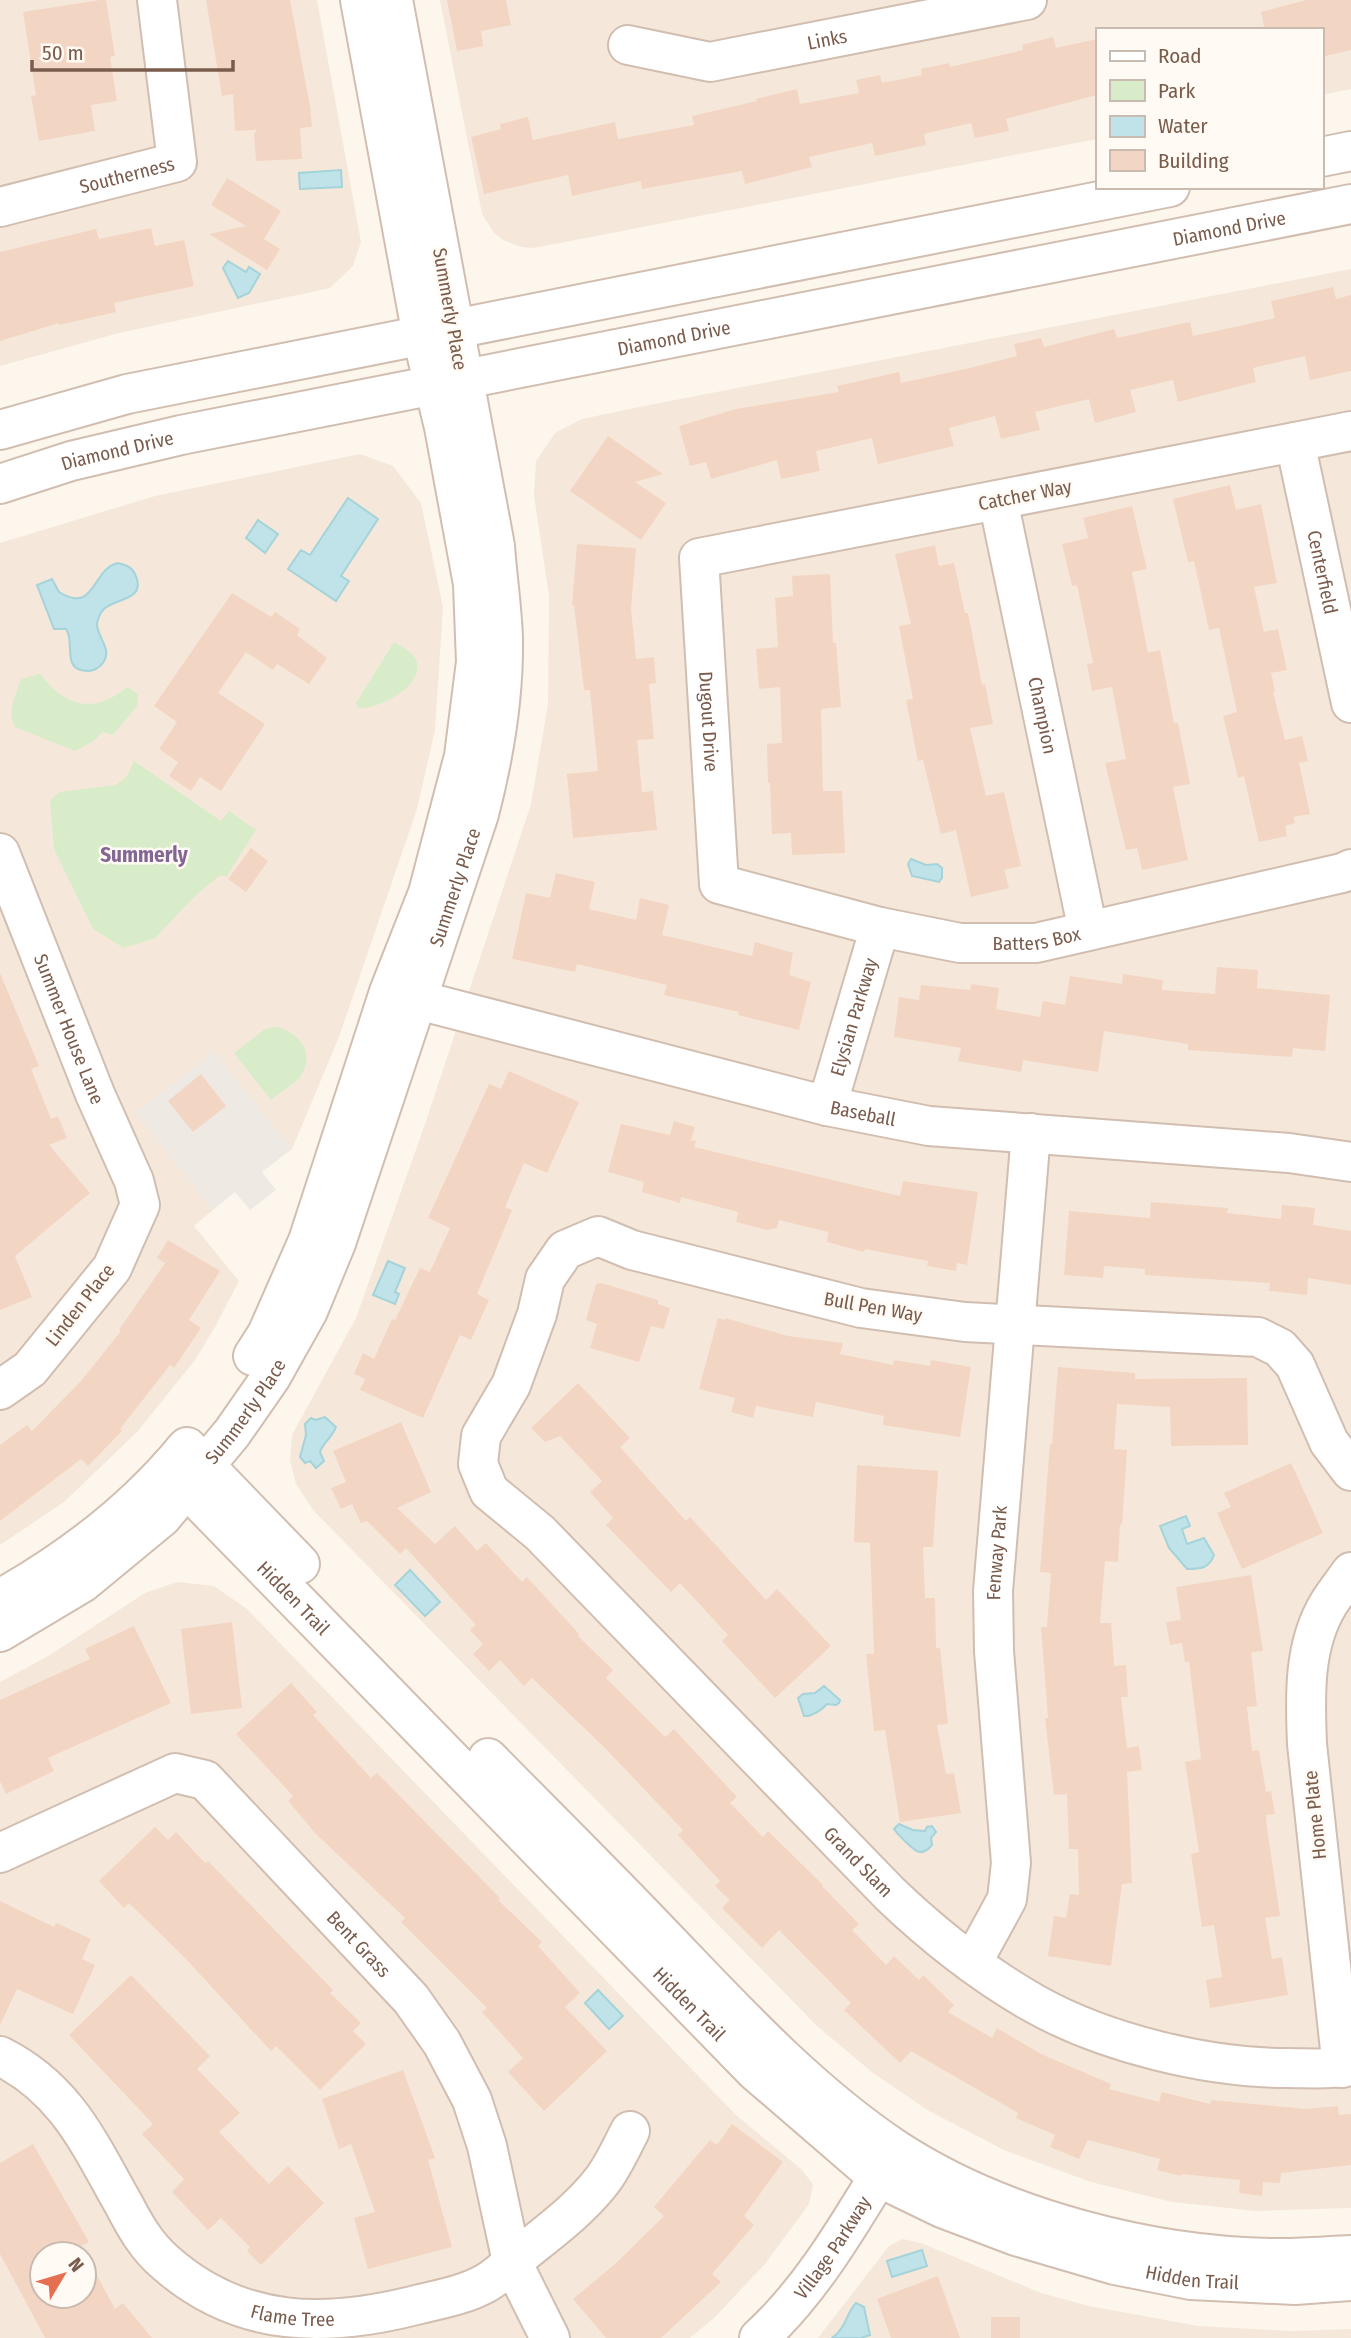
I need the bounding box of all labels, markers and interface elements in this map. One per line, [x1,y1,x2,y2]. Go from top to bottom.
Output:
street label: Links [805,24,849,54]
scale bar [32,28,233,72]
legend [1096,28,1323,189]
text: 50 m [42,40,84,66]
text: Road [1158,43,1202,69]
text: Park [1158,78,1196,104]
text: Water [1158,113,1208,139]
text: Building [1158,148,1229,174]
street label: Southerness [77,152,177,198]
street label: Diamond Drive [1171,206,1288,250]
street label: Summerly Place [428,246,472,372]
street label: Diamond Drive [615,315,732,360]
street label: Diamond Drive [58,426,176,475]
street label: Catcher Way [976,475,1074,515]
street label: Centerfield [1303,528,1343,616]
street label: Dugout Drive [694,671,724,772]
street label: Champion [1024,675,1062,756]
street label: Summerly Place [424,825,485,950]
district label: Summerly [100,842,189,868]
street label: Batters Box [993,922,1083,955]
street label: Summer House Lane [29,950,109,1108]
street label: Elysian Parkway [825,955,882,1079]
street label: Baseball [828,1095,898,1131]
street label: Linden Place [41,1259,119,1351]
street label: Bull Pen Way [822,1287,924,1327]
street label: Summerly Place [200,1355,290,1468]
street label: Fenway Park [981,1505,1012,1601]
street label: Hidden Trail [253,1556,335,1640]
street label: Home Plate [1299,1769,1331,1861]
street label: Grand Slam [819,1822,898,1902]
street label: Bent Grass [322,1906,396,1982]
street label: Hidden Trail [648,1962,731,2046]
street label: Village Parkway [789,2191,876,2304]
north arrow [28,2240,98,2310]
text: N [63,2253,89,2276]
street label: Hidden Trail [1144,2260,1239,2294]
street label: Flame Tree [248,2299,335,2331]

